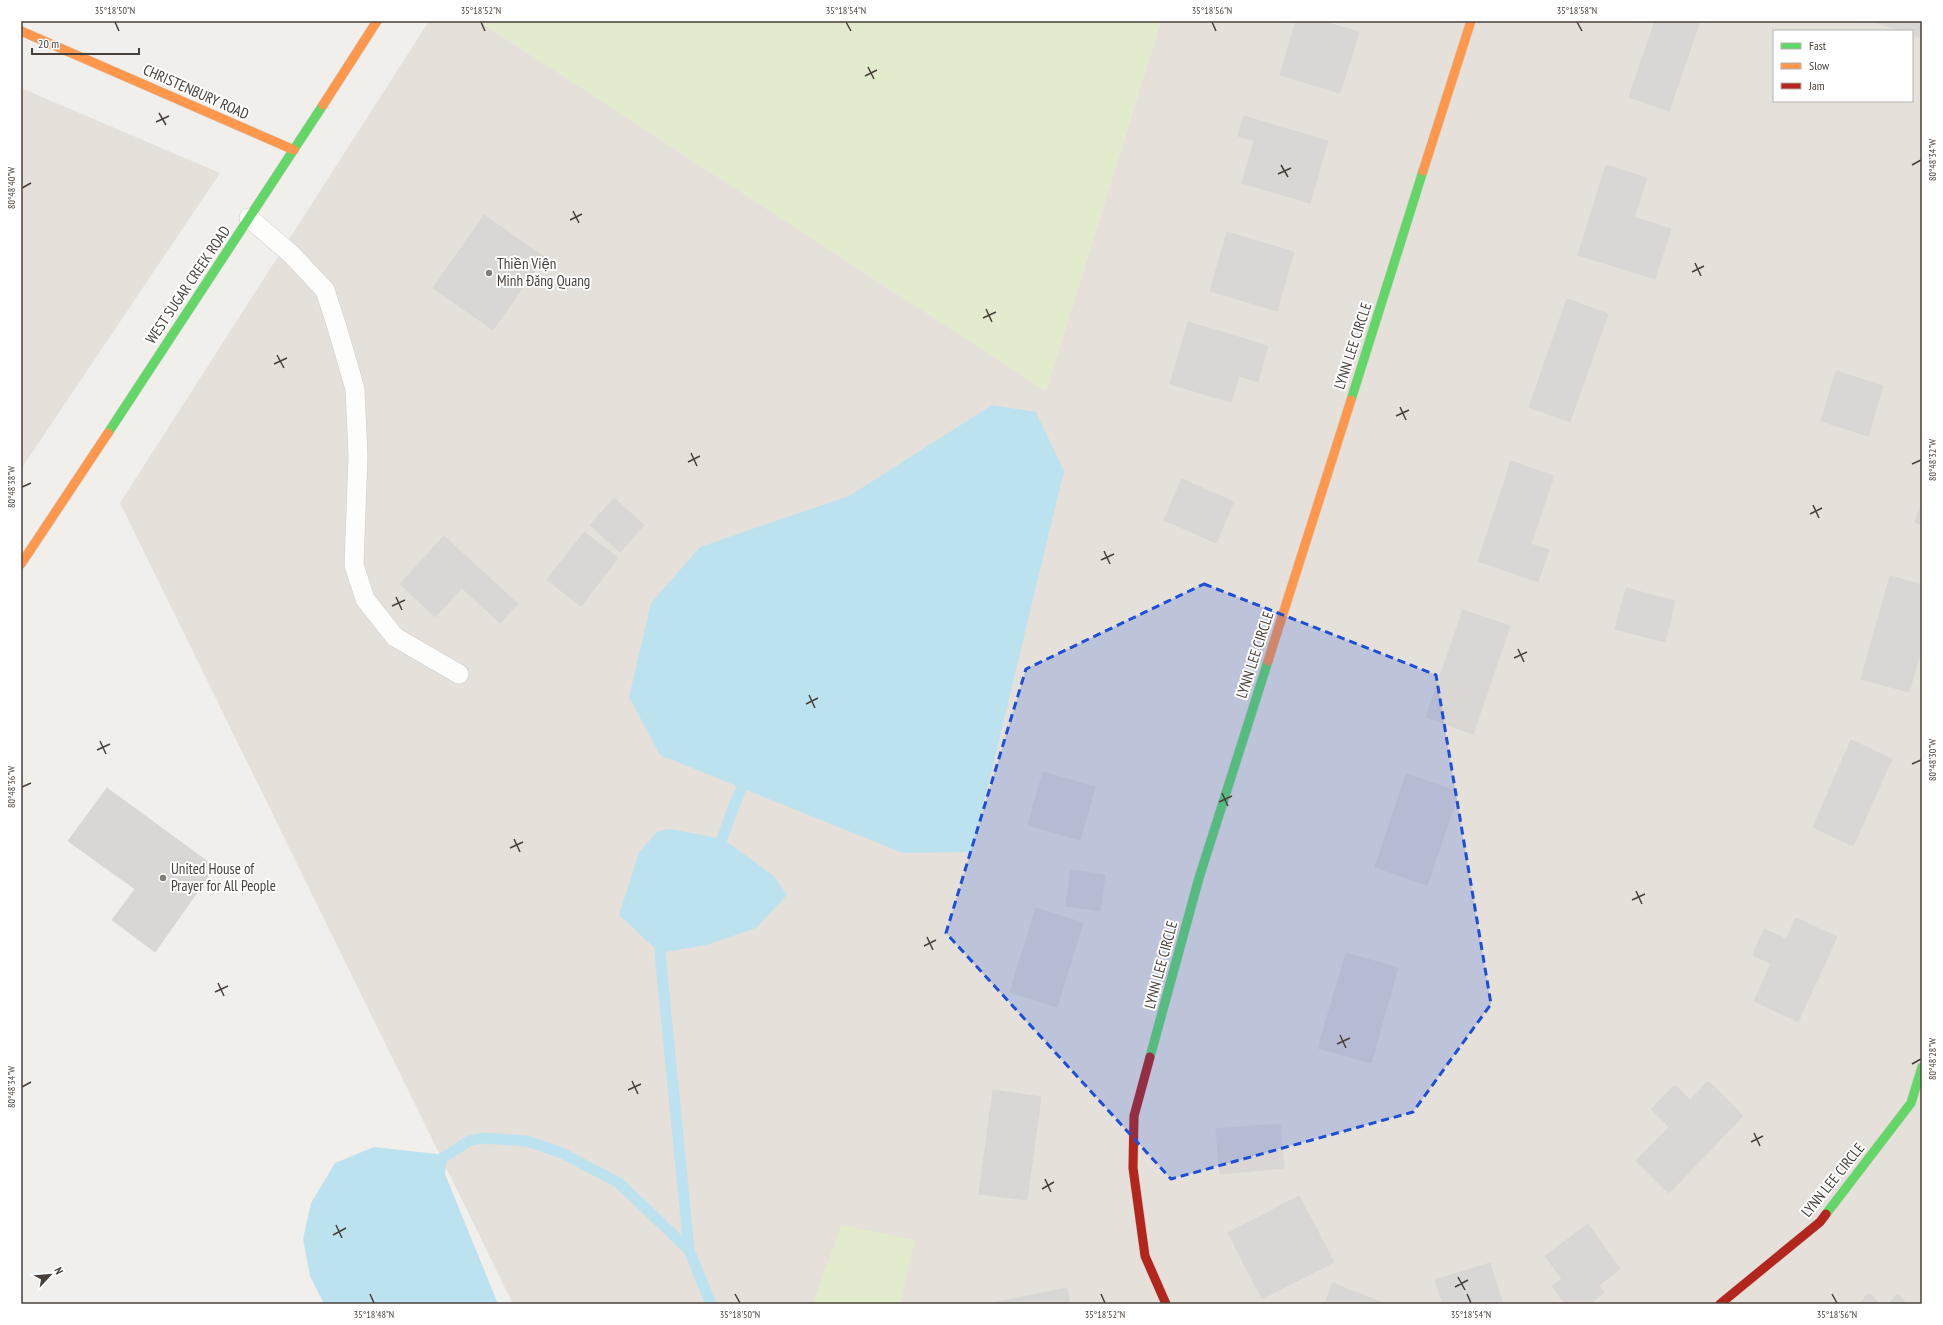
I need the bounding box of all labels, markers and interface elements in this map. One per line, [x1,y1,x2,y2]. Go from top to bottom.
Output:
text: 35°18'50"N [95,4,135,17]
text: 35°18'52"N [461,4,501,17]
text: 35°18'54"N [826,4,866,17]
text: 35°18'56"N [1192,4,1232,17]
text: 35°18'58"N [1557,4,1597,17]
scale bar [32,30,139,56]
legend [1773,30,1913,102]
text: 20 m [38,36,59,51]
text: Fast [1809,38,1827,53]
text: Slow [1809,58,1830,73]
street label: CHRISTENBURY ROAD [140,60,252,123]
text: Jam [1808,78,1825,93]
text: 80°48'34"W [1926,139,1939,181]
text: 80°48'40"W [5,167,18,209]
street label: WEST SUGAR CREEK ROAD [141,222,234,347]
place label: Thiền Viện Minh Đăng Quang [497,254,590,290]
marker: Thiền Viện Minh Đăng Quang [484,268,494,278]
street label: LYNN LEE CIRCLE [1330,300,1375,392]
text: 80°48'32"W [1926,439,1939,481]
text: 80°48'38"W [5,466,18,508]
street label: LYNN LEE CIRCLE [1232,609,1277,701]
text: 80°48'30"W [1926,739,1939,781]
text: 80°48'36"W [5,766,18,808]
place label: United House of Prayer for All People [171,859,276,895]
marker: United House of Prayer for All People [158,873,168,883]
street label: LYNN LEE CIRCLE [1140,919,1181,1011]
text: 80°48'28"W [1926,1038,1939,1080]
text: 80°48'34"W [5,1066,18,1108]
street label: LYNN LEE CIRCLE [1797,1139,1868,1221]
north arrow [30,1255,70,1295]
text: N [51,1265,67,1276]
text: 35°18'48"N [354,1308,394,1321]
text: 35°18'50"N [720,1308,760,1321]
text: 35°18'52"N [1085,1308,1125,1321]
text: 35°18'54"N [1451,1308,1491,1321]
text: 35°18'56"N [1817,1308,1857,1321]

